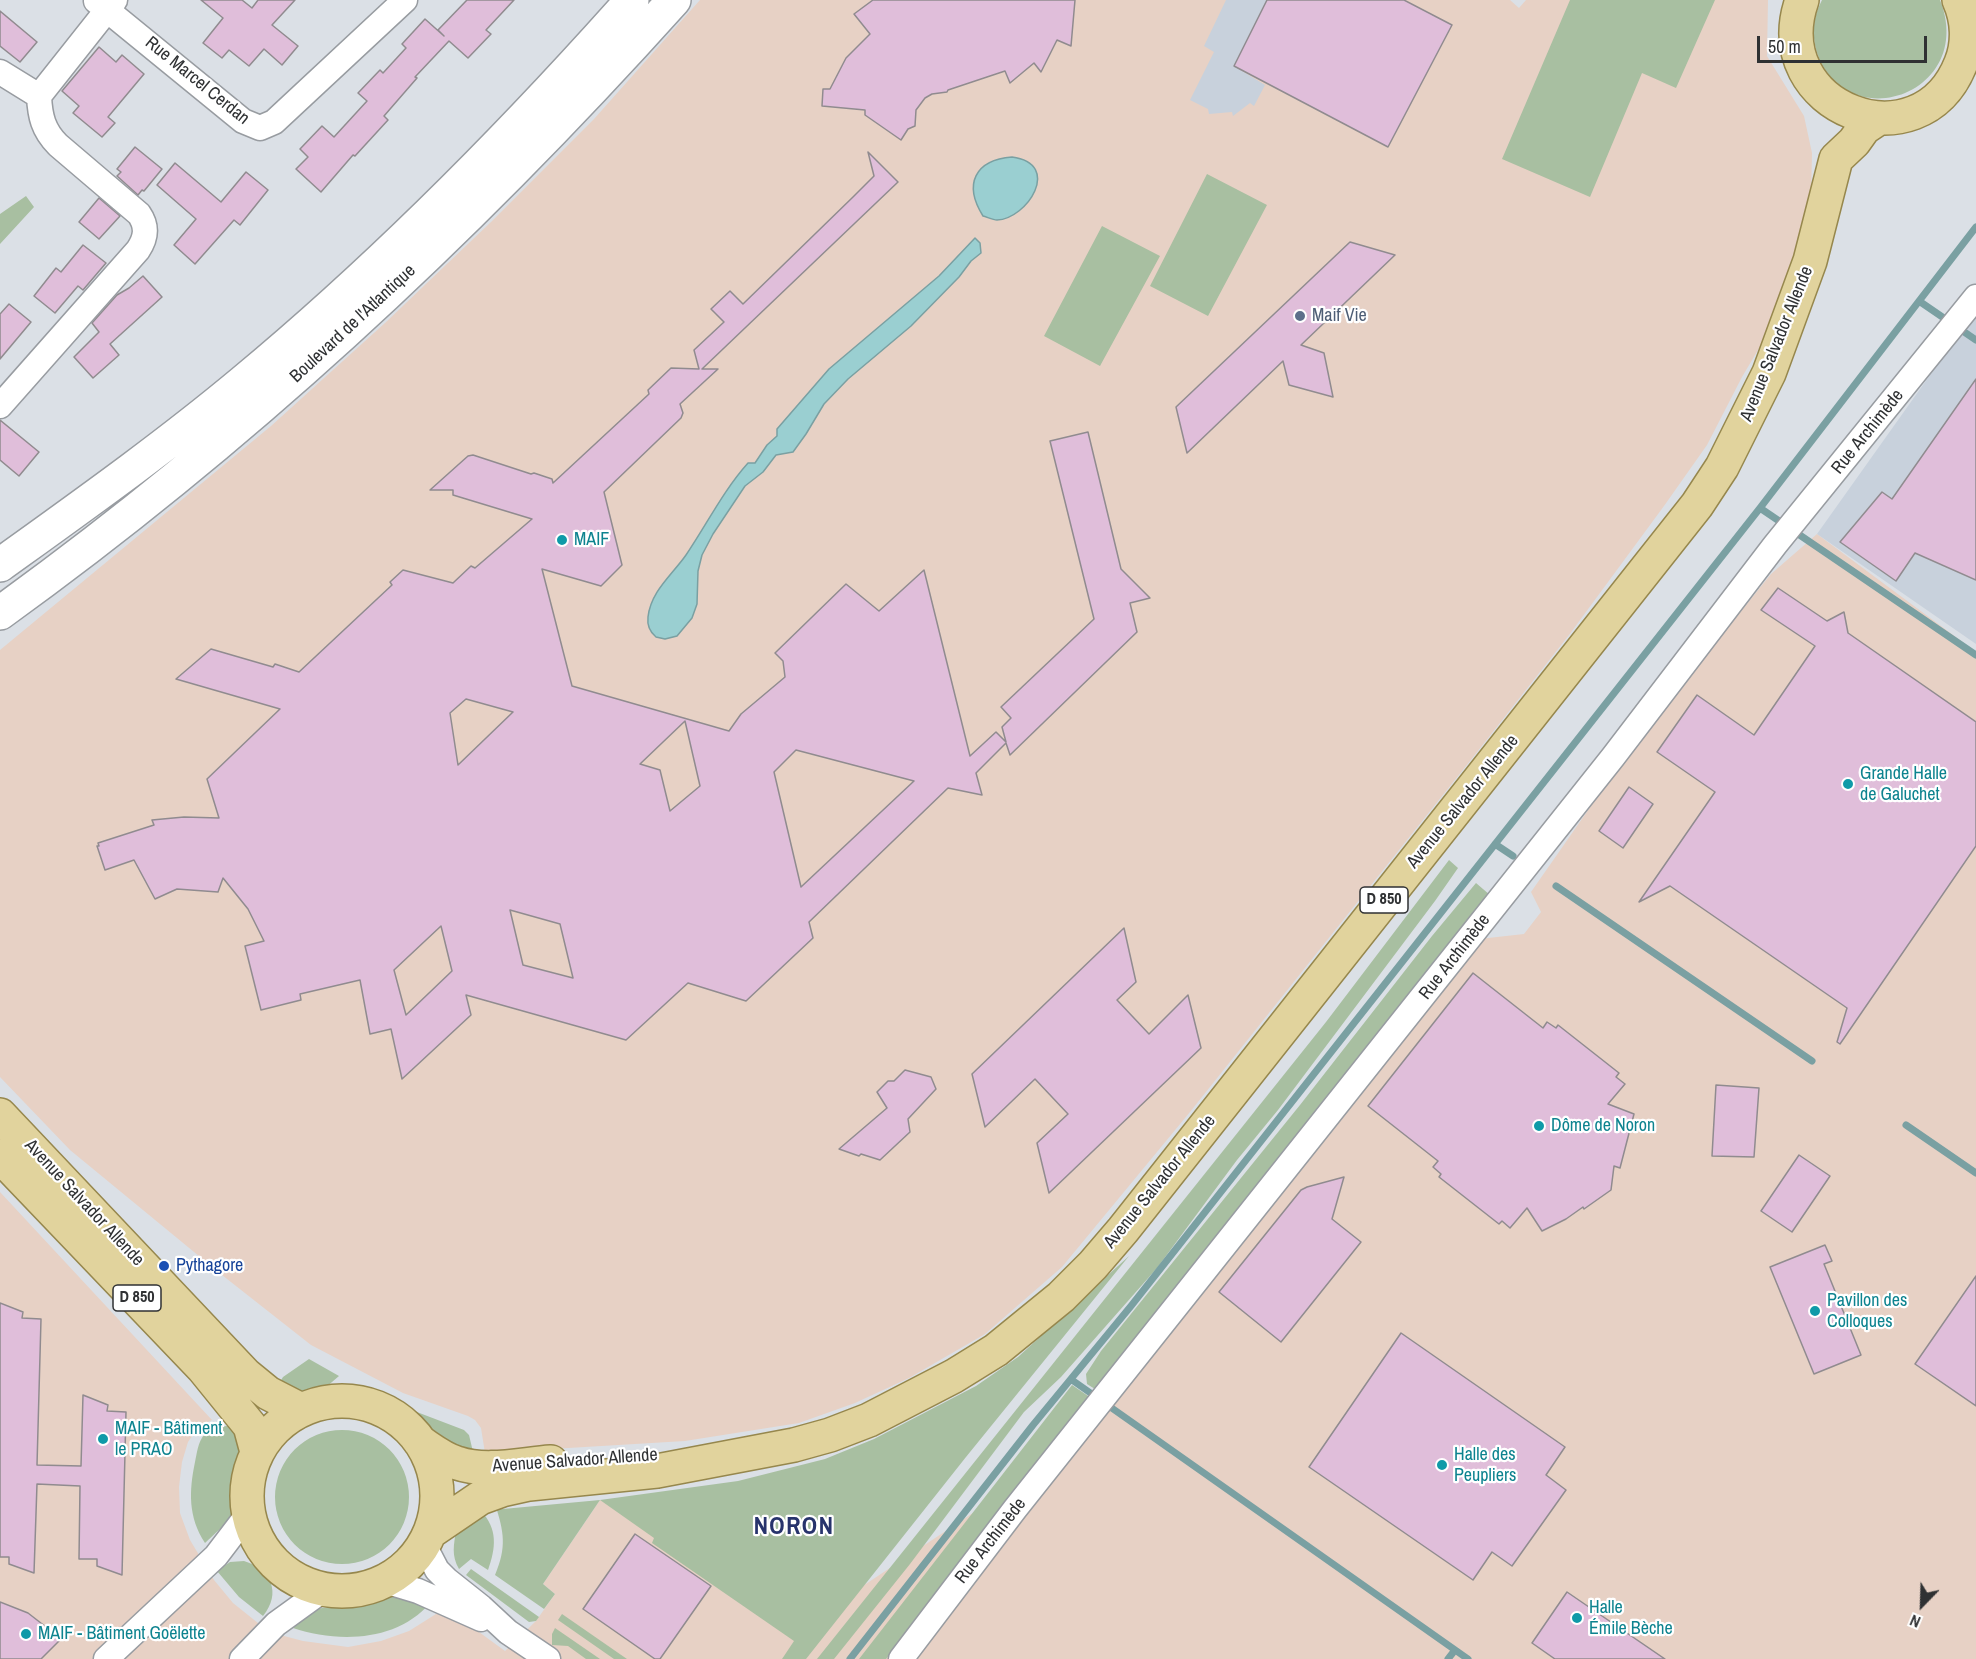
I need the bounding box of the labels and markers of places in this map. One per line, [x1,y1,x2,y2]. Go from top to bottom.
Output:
place label: Maif Vie [1312,305,1367,327]
marker: Maif Vie [1293,309,1307,323]
place label: MAIF [574,529,609,551]
marker: MAIF [555,533,569,547]
place label: Grande Halle de Galuchet [1860,763,1947,806]
marker: Grande Halle de Galuchet [1841,777,1855,791]
place label: Dôme de Noron [1551,1115,1655,1137]
marker: Dôme de Noron [1532,1119,1546,1133]
place label: Pythagore [176,1255,243,1277]
marker: Pythagore [157,1259,171,1273]
place label: Pavillon des Colloques [1827,1290,1907,1332]
marker: Pavillon des Colloques [1808,1304,1822,1318]
place label: MAIF - Bâtiment le PRAO [115,1418,222,1460]
marker: MAIF - Bâtiment le PRAO [96,1432,110,1446]
place label: Halle des Peupliers [1454,1444,1516,1486]
marker: Halle des Peupliers [1435,1458,1449,1472]
place label: Halle Émile Bèche [1589,1597,1673,1640]
marker: Halle Émile Bèche [1570,1611,1584,1625]
place label: MAIF - Bâtiment Goëlette [38,1623,205,1645]
marker: MAIF - Bâtiment Goëlette [19,1627,33,1641]

